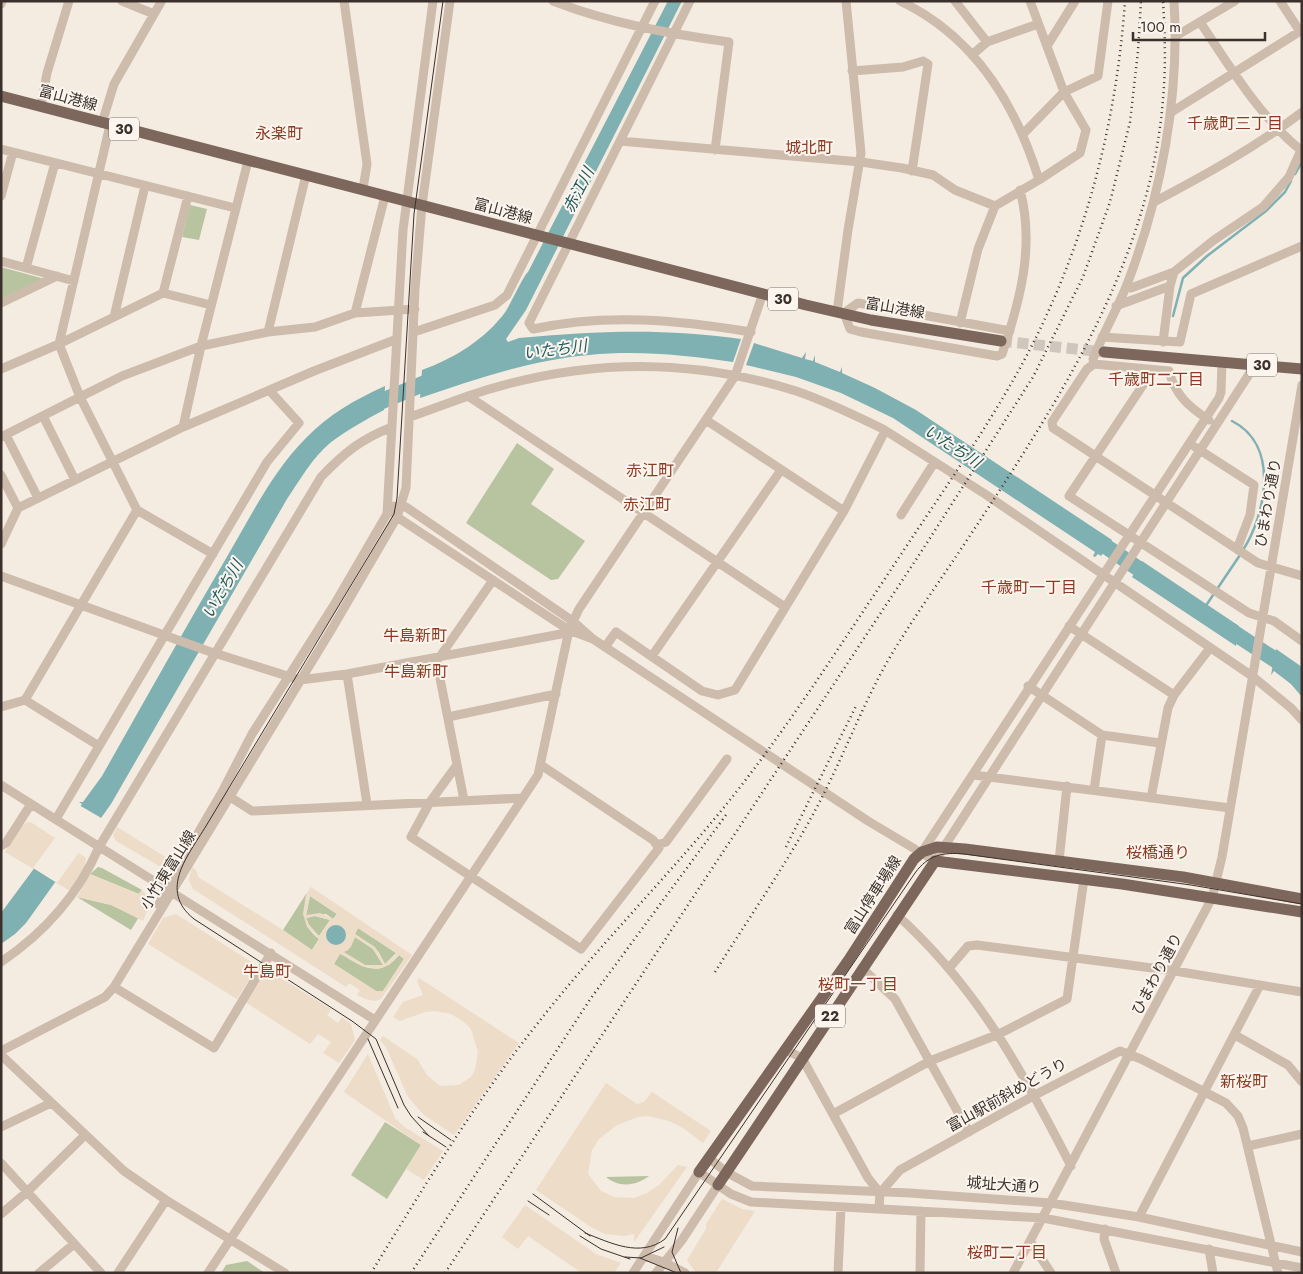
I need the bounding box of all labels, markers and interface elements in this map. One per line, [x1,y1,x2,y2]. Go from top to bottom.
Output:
scale bar [1133,10,1266,42]
text: 100 m [1140,16,1181,38]
street label: 富山港線 [36,80,100,116]
district label: 千歳町三丁目 [1187,112,1283,135]
road number: 30 [109,118,139,140]
district label: 永楽町 [255,122,303,145]
district label: 城北町 [785,136,833,159]
water label: 赤江川 [557,162,600,217]
street label: 富山港線 [471,193,535,229]
road number: 30 [768,288,798,310]
street label: 富山港線 [864,292,926,324]
water label: いたち川 [522,334,590,365]
road number: 30 [1247,354,1277,376]
district label: 千歳町二丁目 [1108,368,1204,391]
water label: いたち川 [920,419,987,475]
street label: ひまわり通り [1249,457,1287,549]
district label: 赤江町 [626,459,674,482]
district label: 赤江町 [623,493,671,516]
water label: いたち川 [196,554,249,623]
district label: 千歳町一丁目 [981,576,1077,599]
district label: 牛島新町 [383,624,447,647]
district label: 牛島新町 [384,660,448,683]
street label: 小竹東富山線 [135,826,201,914]
district label: 桜橋通り [1126,841,1190,864]
street label: 富山停車場線 [839,851,907,939]
street label: ひまわり通り [1126,929,1188,1019]
district label: 牛島町 [243,960,291,983]
district label: 桜町一丁目 [818,973,898,996]
road number: 22 [815,1004,845,1028]
street label: 富山駅前斜めどうり [943,1053,1071,1137]
district label: 新桜町 [1220,1070,1268,1093]
street label: 城址大通り [966,1171,1042,1199]
district label: 桜町二丁目 [967,1241,1047,1264]

